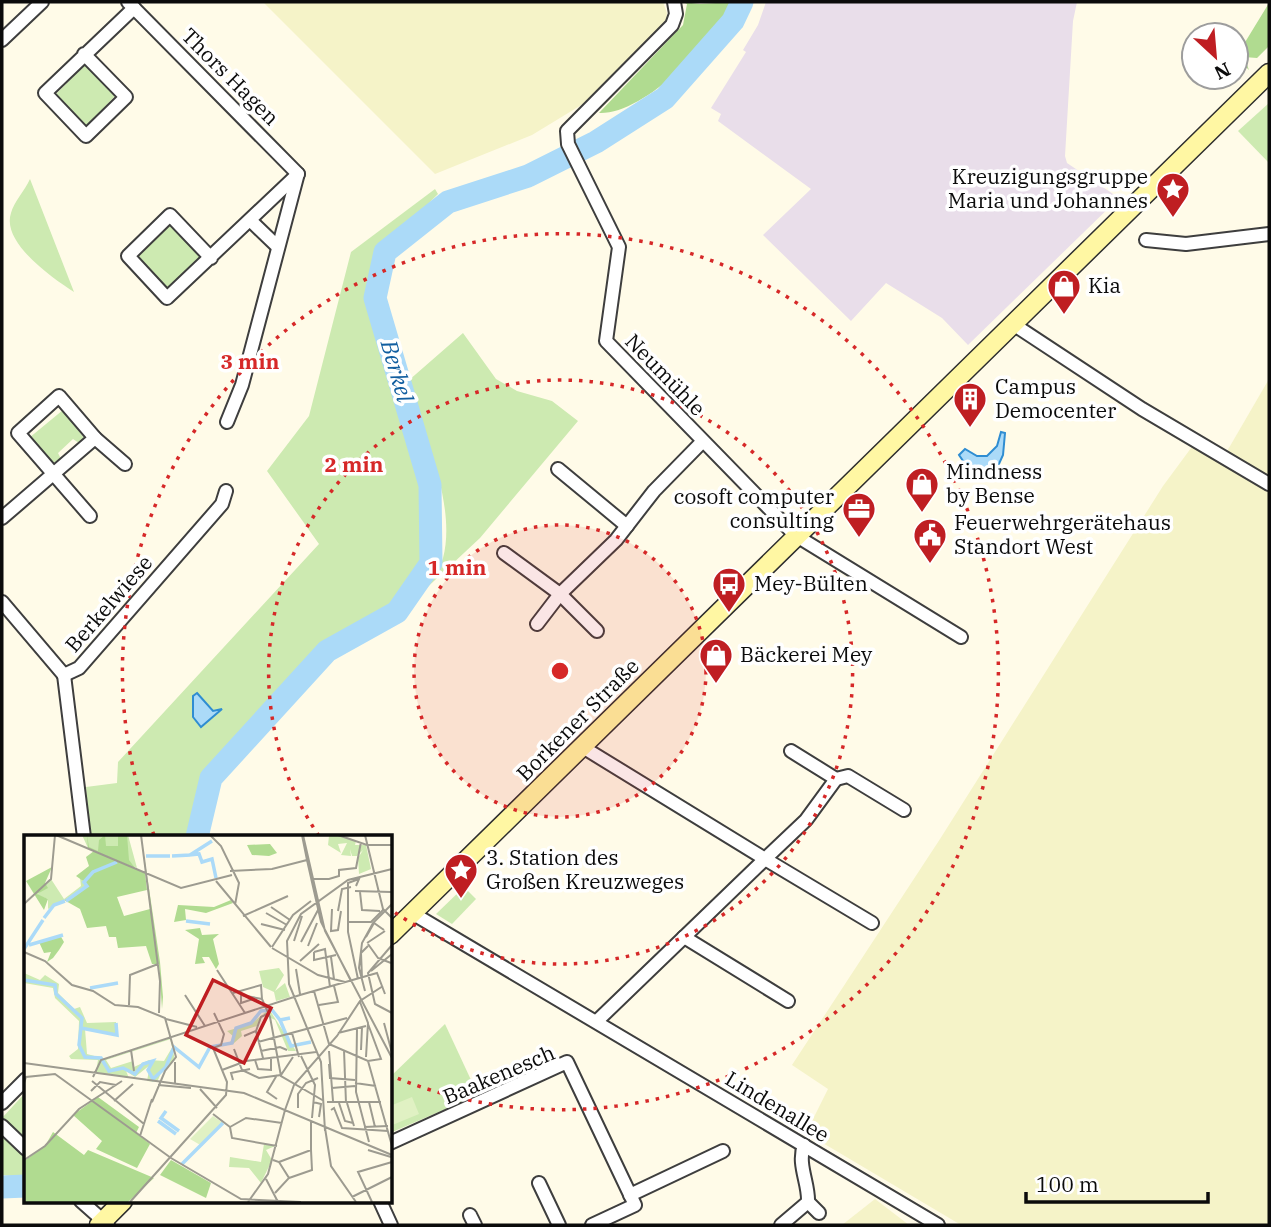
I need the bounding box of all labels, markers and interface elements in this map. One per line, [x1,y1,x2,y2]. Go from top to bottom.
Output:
north arrow [1180,21,1250,91]
street label: Thors Hagen [176,22,285,131]
text: N [1210,57,1234,85]
place label: Kreuzigungsgruppe Maria und Johannes [948,162,1148,214]
place icon: Kreuzigungsgruppe Maria und Johannes [1154,170,1192,219]
shop icon: Kia [1045,267,1083,316]
place label: Kia [1088,271,1121,299]
street label: Neumühle [619,327,712,421]
water label: Berkel [375,335,421,406]
text: 3 min [221,347,279,375]
place label: Campus Democenter [995,372,1117,424]
building icon: Campus Democenter [951,380,989,429]
text: 2 min [325,450,383,478]
place label: Mindness by Bense [946,457,1042,509]
shop icon: Mindness by Bense [903,465,941,514]
place label: cosoft computer consulting [674,482,835,534]
office icon: cosoft computer consulting [840,490,878,539]
place label: Feuerwehrgerätehaus Standort West [954,508,1171,560]
public building icon: Feuerwehrgerätehaus Standort West [911,516,949,565]
street label: Berkelwiese [58,549,158,658]
text: 1 min [428,553,486,581]
bus stop icon: Mey-Bülten [710,565,748,614]
place label: Mey-Bülten [754,569,868,597]
shop icon: Bäckerei Mey [697,636,735,685]
place label: Bäckerei Mey [740,640,873,668]
street label: Borkener Straße [510,652,645,787]
centre of rings [548,659,572,683]
inset map [24,835,392,1202]
place label: 3. Station des Großen Kreuzweges [486,843,684,895]
place icon: 3. Station des Großen Kreuzweges [442,851,480,900]
street label: Baakenesch [438,1038,559,1110]
street label: Lindenallee [720,1064,835,1148]
scale bar [1026,1160,1208,1204]
text: 100 m [1036,1170,1099,1198]

